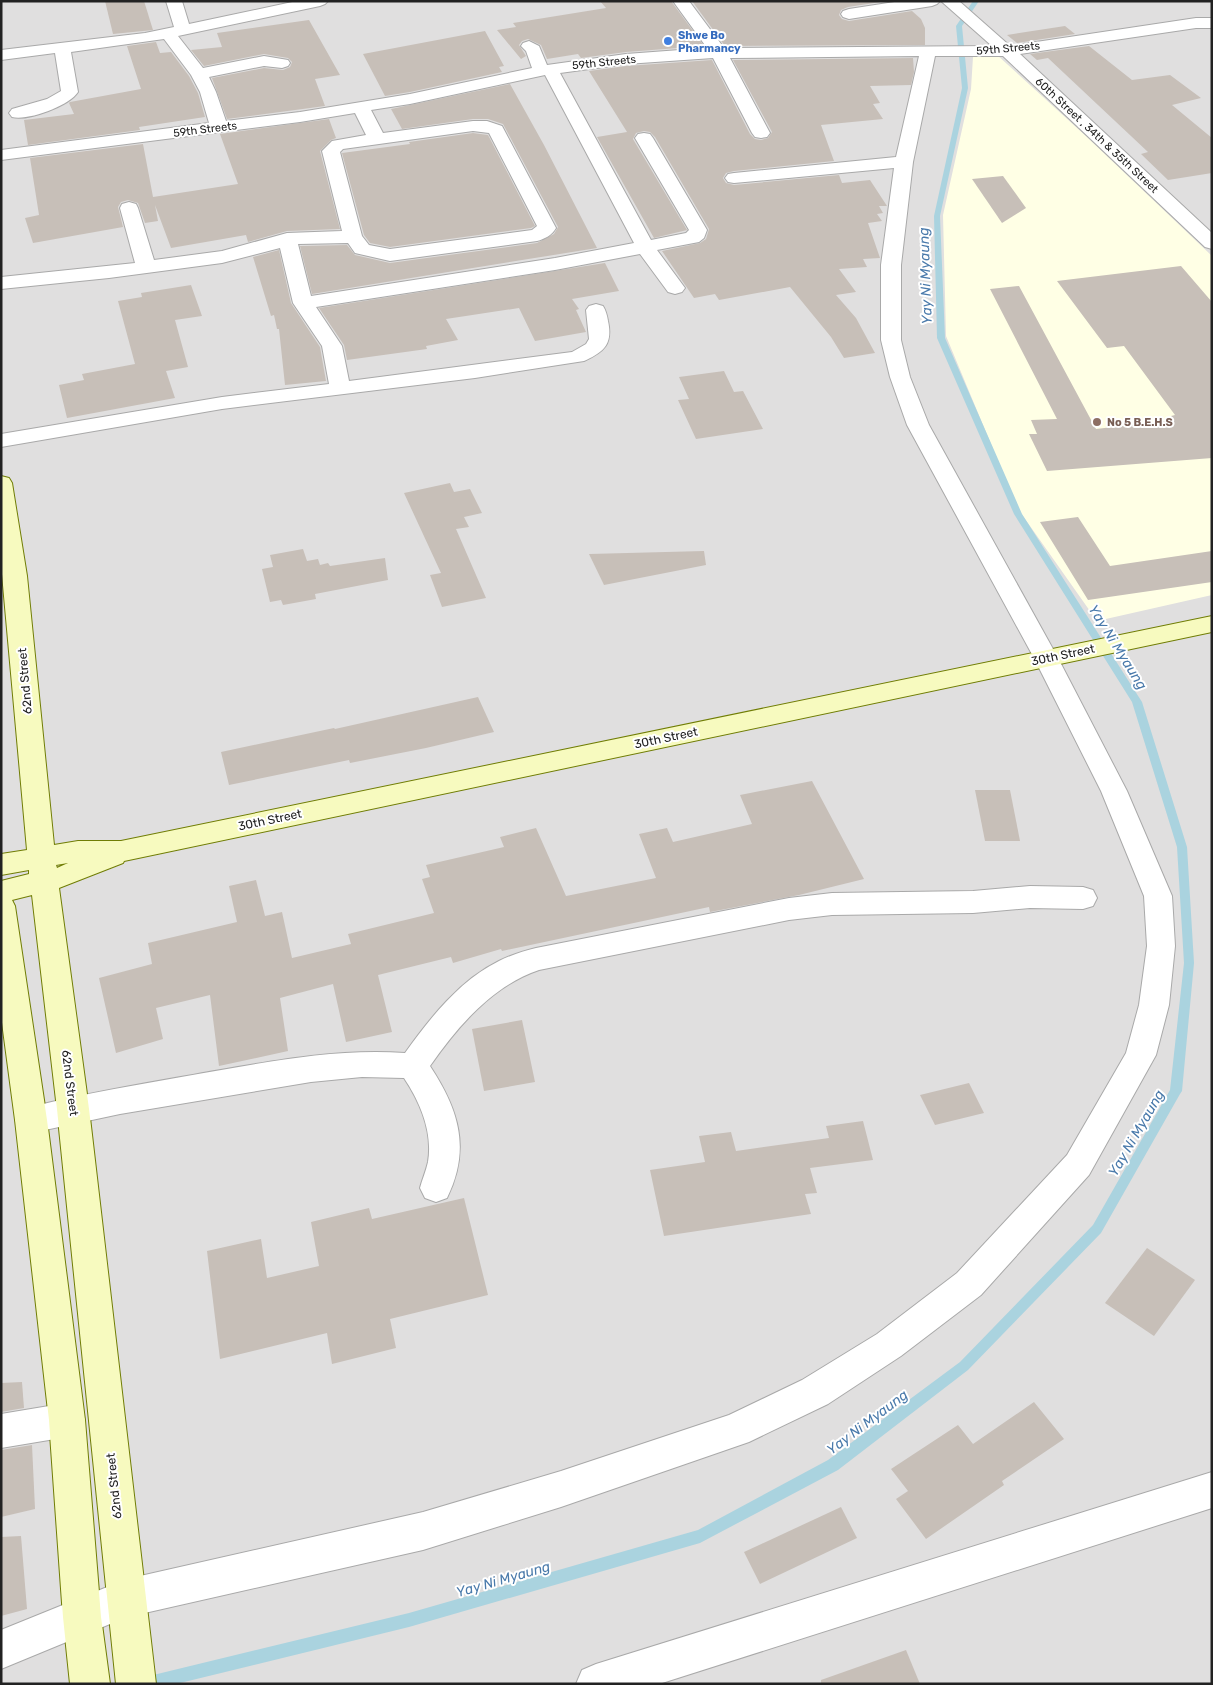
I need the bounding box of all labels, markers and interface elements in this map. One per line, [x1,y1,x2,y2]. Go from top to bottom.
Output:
place label: Shwe Bo Pharmancy [678,29,741,55]
marker: Shwe Bo Pharmancy [662,35,674,47]
street label: 59th Streets [976,39,1041,58]
street label: 59th Streets [571,53,637,72]
street label: 60th Street , 34th & 35th Street [1032,75,1161,196]
street label: 59th Streets [172,119,238,140]
water label: Yay Ni Myaung [915,227,936,325]
marker: No 5 B.E.H.S [1091,416,1103,428]
place label: No 5 B.E.H.S [1107,416,1173,429]
water label: Yay Ni Myaung [1085,602,1151,693]
street label: 30th Street [1030,641,1096,669]
street label: 62nd Street [15,647,35,715]
street label: 30th Street [633,724,699,752]
street label: 30th Street [237,806,303,834]
street label: 62nd Street [59,1049,81,1117]
water label: Yay Ni Myaung [1105,1087,1168,1180]
water label: Yay Ni Myaung [823,1386,911,1458]
street label: 62nd Street [104,1452,124,1520]
water label: Yay Ni Myaung [454,1558,552,1601]

